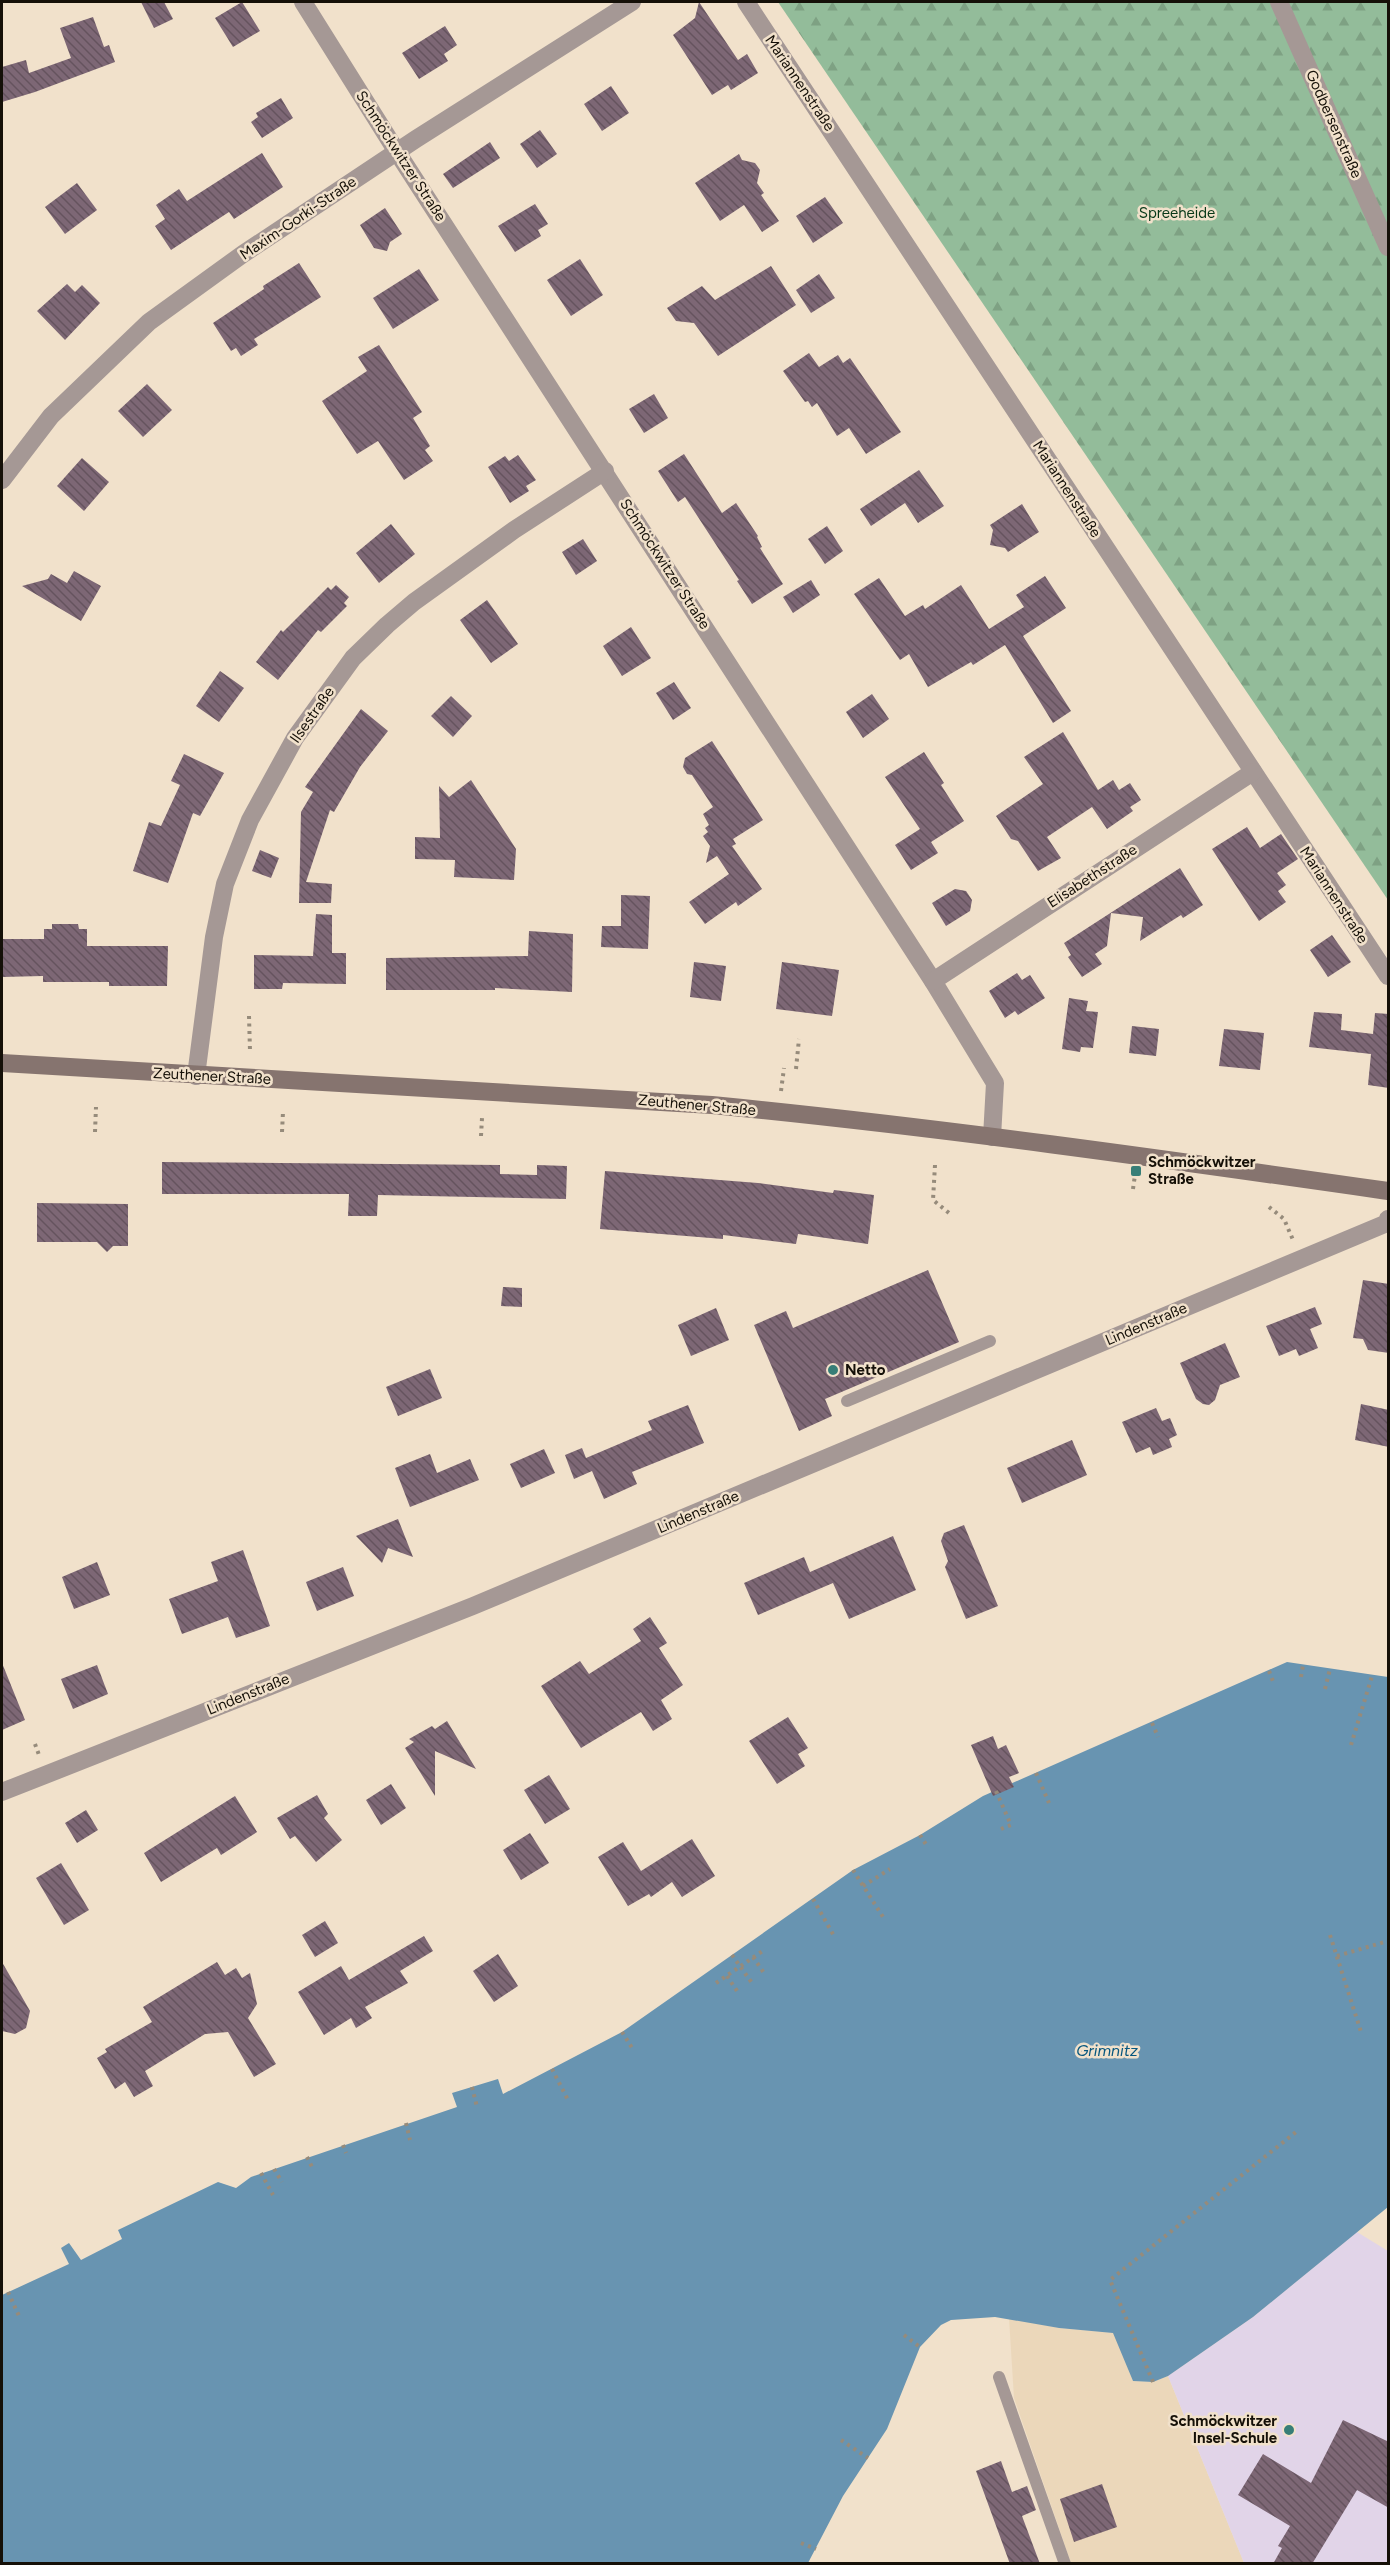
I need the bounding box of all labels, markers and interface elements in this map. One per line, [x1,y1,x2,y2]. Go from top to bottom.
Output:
street label: Mariannenstraße [761,32,839,134]
street label: Godbersenstraße [1302,67,1366,181]
street label: Schmöckwitzer Straße [352,87,450,225]
street label: Maxim-Gorki-Straße [236,172,360,264]
park label: Spreeheide [1139,204,1215,222]
street label: Mariannenstraße [1029,437,1105,541]
street label: Schmöckwitzer Straße [616,495,714,633]
street label: Ilsestraße [286,683,338,747]
street label: Elisabethstraße [1044,840,1140,912]
street label: Mariannenstraße [1296,843,1372,947]
street label: Zeuthener Straße [153,1064,271,1088]
street label: Zeuthener Straße [637,1091,757,1119]
place label: Schmöckwitzer Straße [1148,1153,1256,1188]
marker: Schmöckwitzer Straße [1129,1164,1143,1178]
street label: Lindenstraße [1102,1299,1190,1349]
place label: Netto [845,1361,886,1379]
marker: Netto [826,1363,840,1377]
street label: Lindenstraße [654,1487,742,1537]
street label: Lindenstraße [204,1669,292,1719]
water label: Grimnitz [1076,2041,1138,2060]
place label: Schmöckwitzer Insel-Schule [1169,2412,1278,2447]
marker: Schmöckwitzer Insel-Schule [1282,2423,1296,2437]

